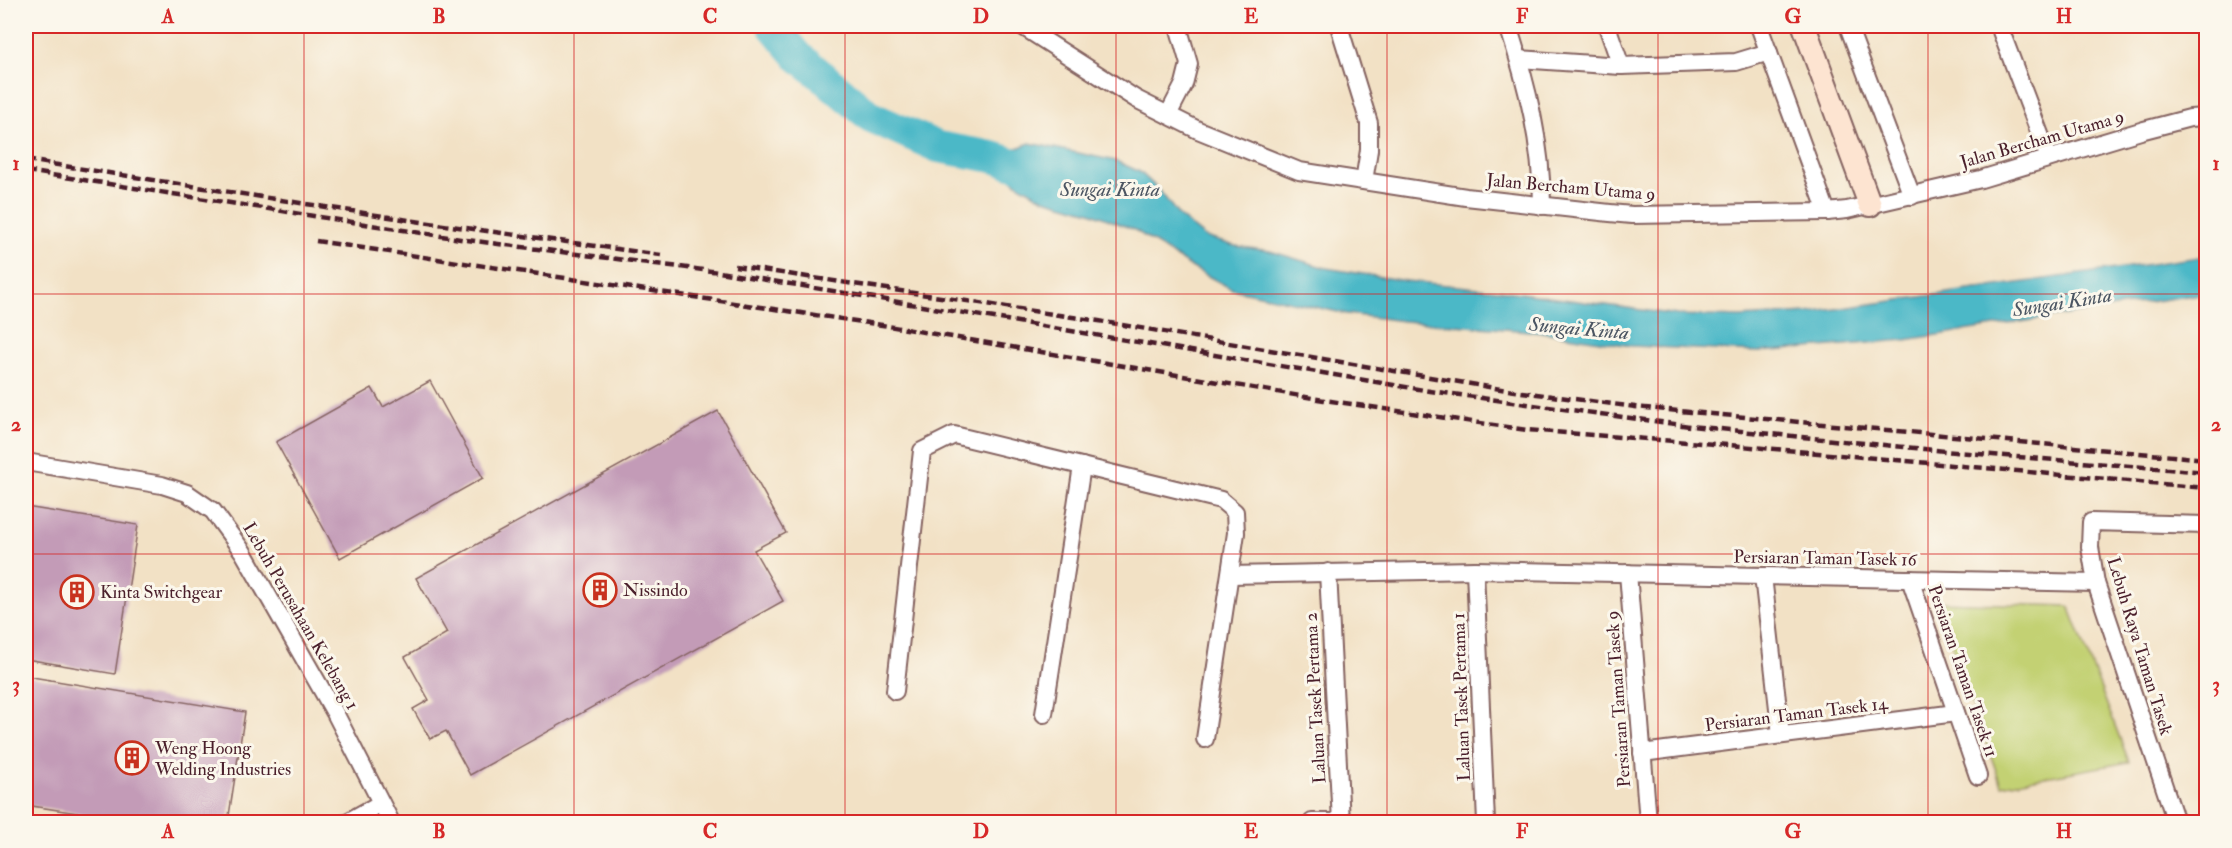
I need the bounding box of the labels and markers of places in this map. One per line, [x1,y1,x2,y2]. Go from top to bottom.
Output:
building icon: Nissindo [582,572,618,608]
building icon: Kinta Switchgear [59,574,95,610]
place label: Nissindo [623,579,688,602]
place label: Kinta Switchgear [100,581,222,604]
place label: Weng Hoong Welding Industries [154,737,291,781]
building icon: Weng Hoong Welding Industries [114,740,150,776]

